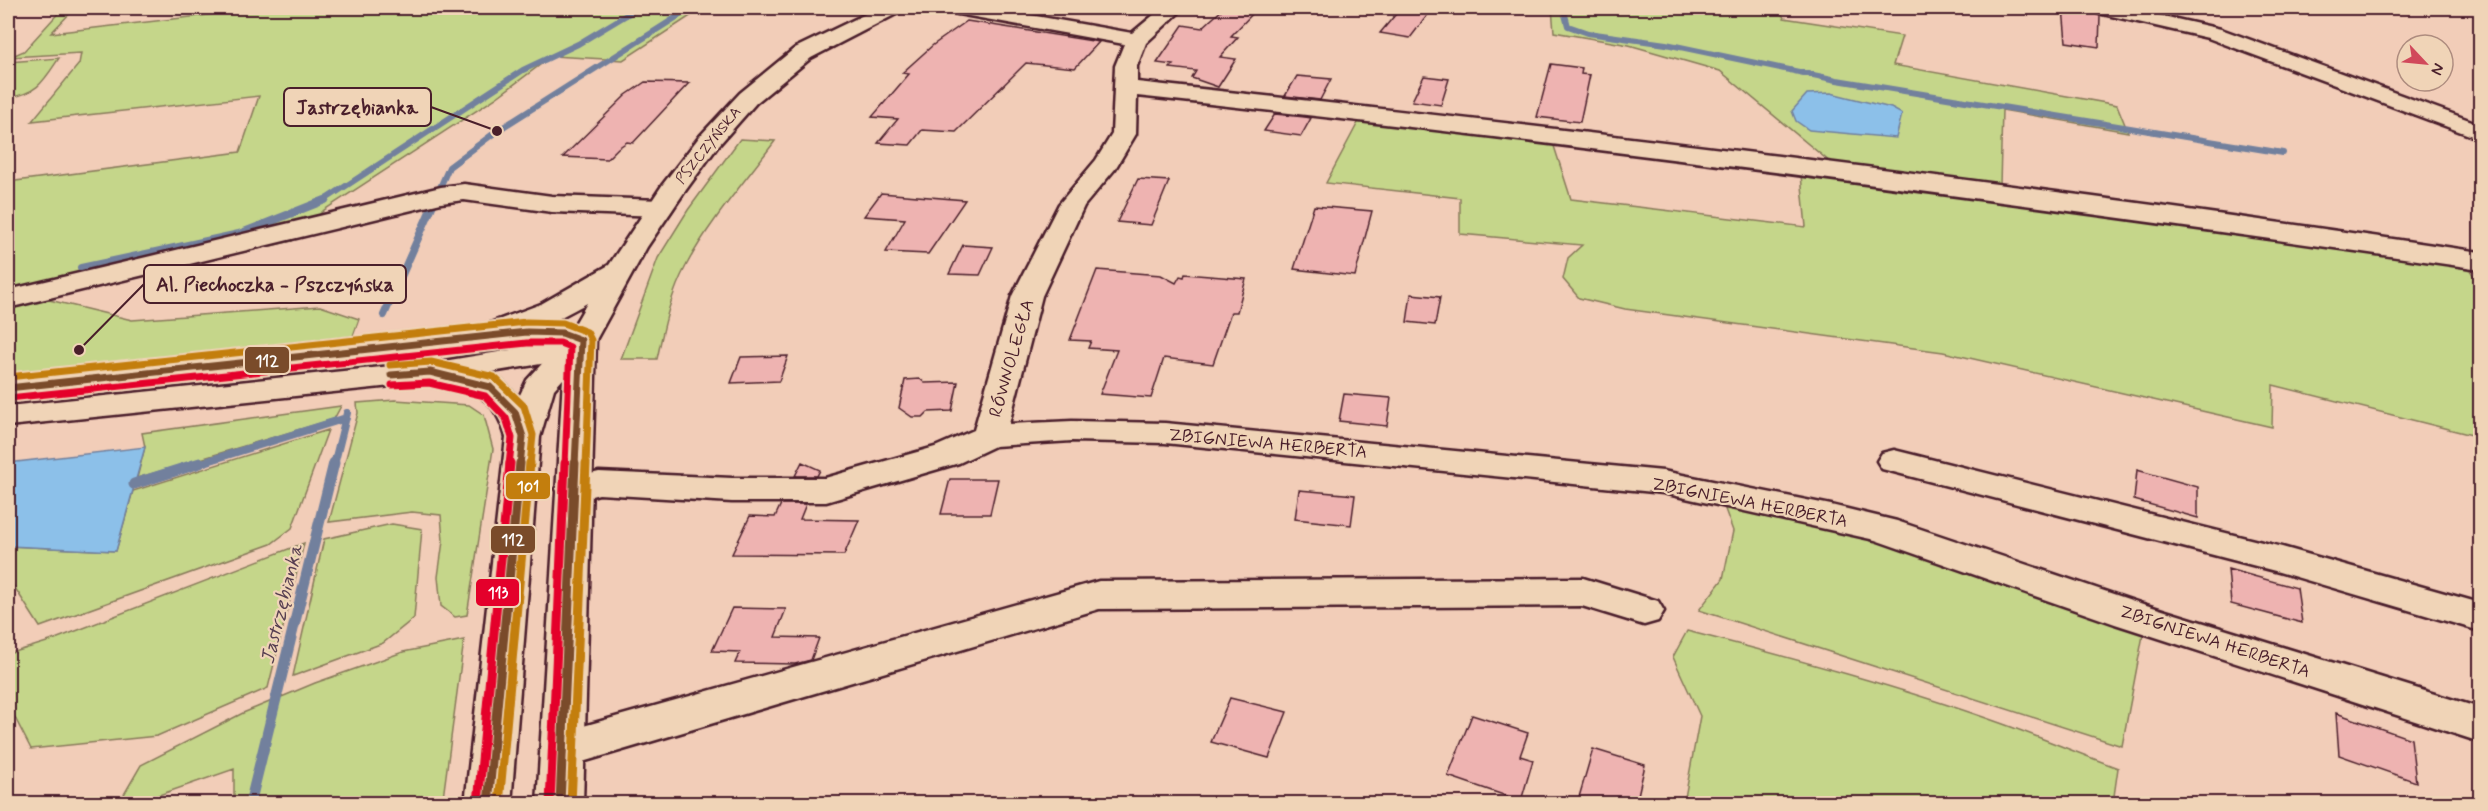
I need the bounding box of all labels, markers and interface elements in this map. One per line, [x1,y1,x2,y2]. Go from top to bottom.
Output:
north arrow [2395,33,2455,93]
text: N [2425,60,2449,78]
callout: Jastrzębianka [284,88,431,126]
text: Jastrzębianka [296,95,419,122]
street label: PSZCZYŃSKA [671,103,746,188]
callout: Al. Piechoczka - Pszczyńska [144,265,406,303]
text: Al. Piechoczka - Pszczyńska [156,272,394,299]
street label: RÓWNOLEGŁA [984,296,1040,420]
line badge: 112 [244,346,290,374]
text: 112 [255,351,279,372]
street label: ZBIGNIEWA HERBERTA [1168,423,1368,465]
line badge: 101 [505,472,551,500]
street label: ZBIGNIEWA HERBERTA [1650,472,1850,534]
text: 101 [517,477,539,498]
line badge: 112 [490,525,536,554]
text: 112 [501,530,525,551]
water label: Jastrzębianka [255,541,311,667]
line badge: 113 [475,578,520,607]
text: 113 [488,583,509,604]
street label: ZBIGNIEWA HERBERTA [2116,600,2313,684]

